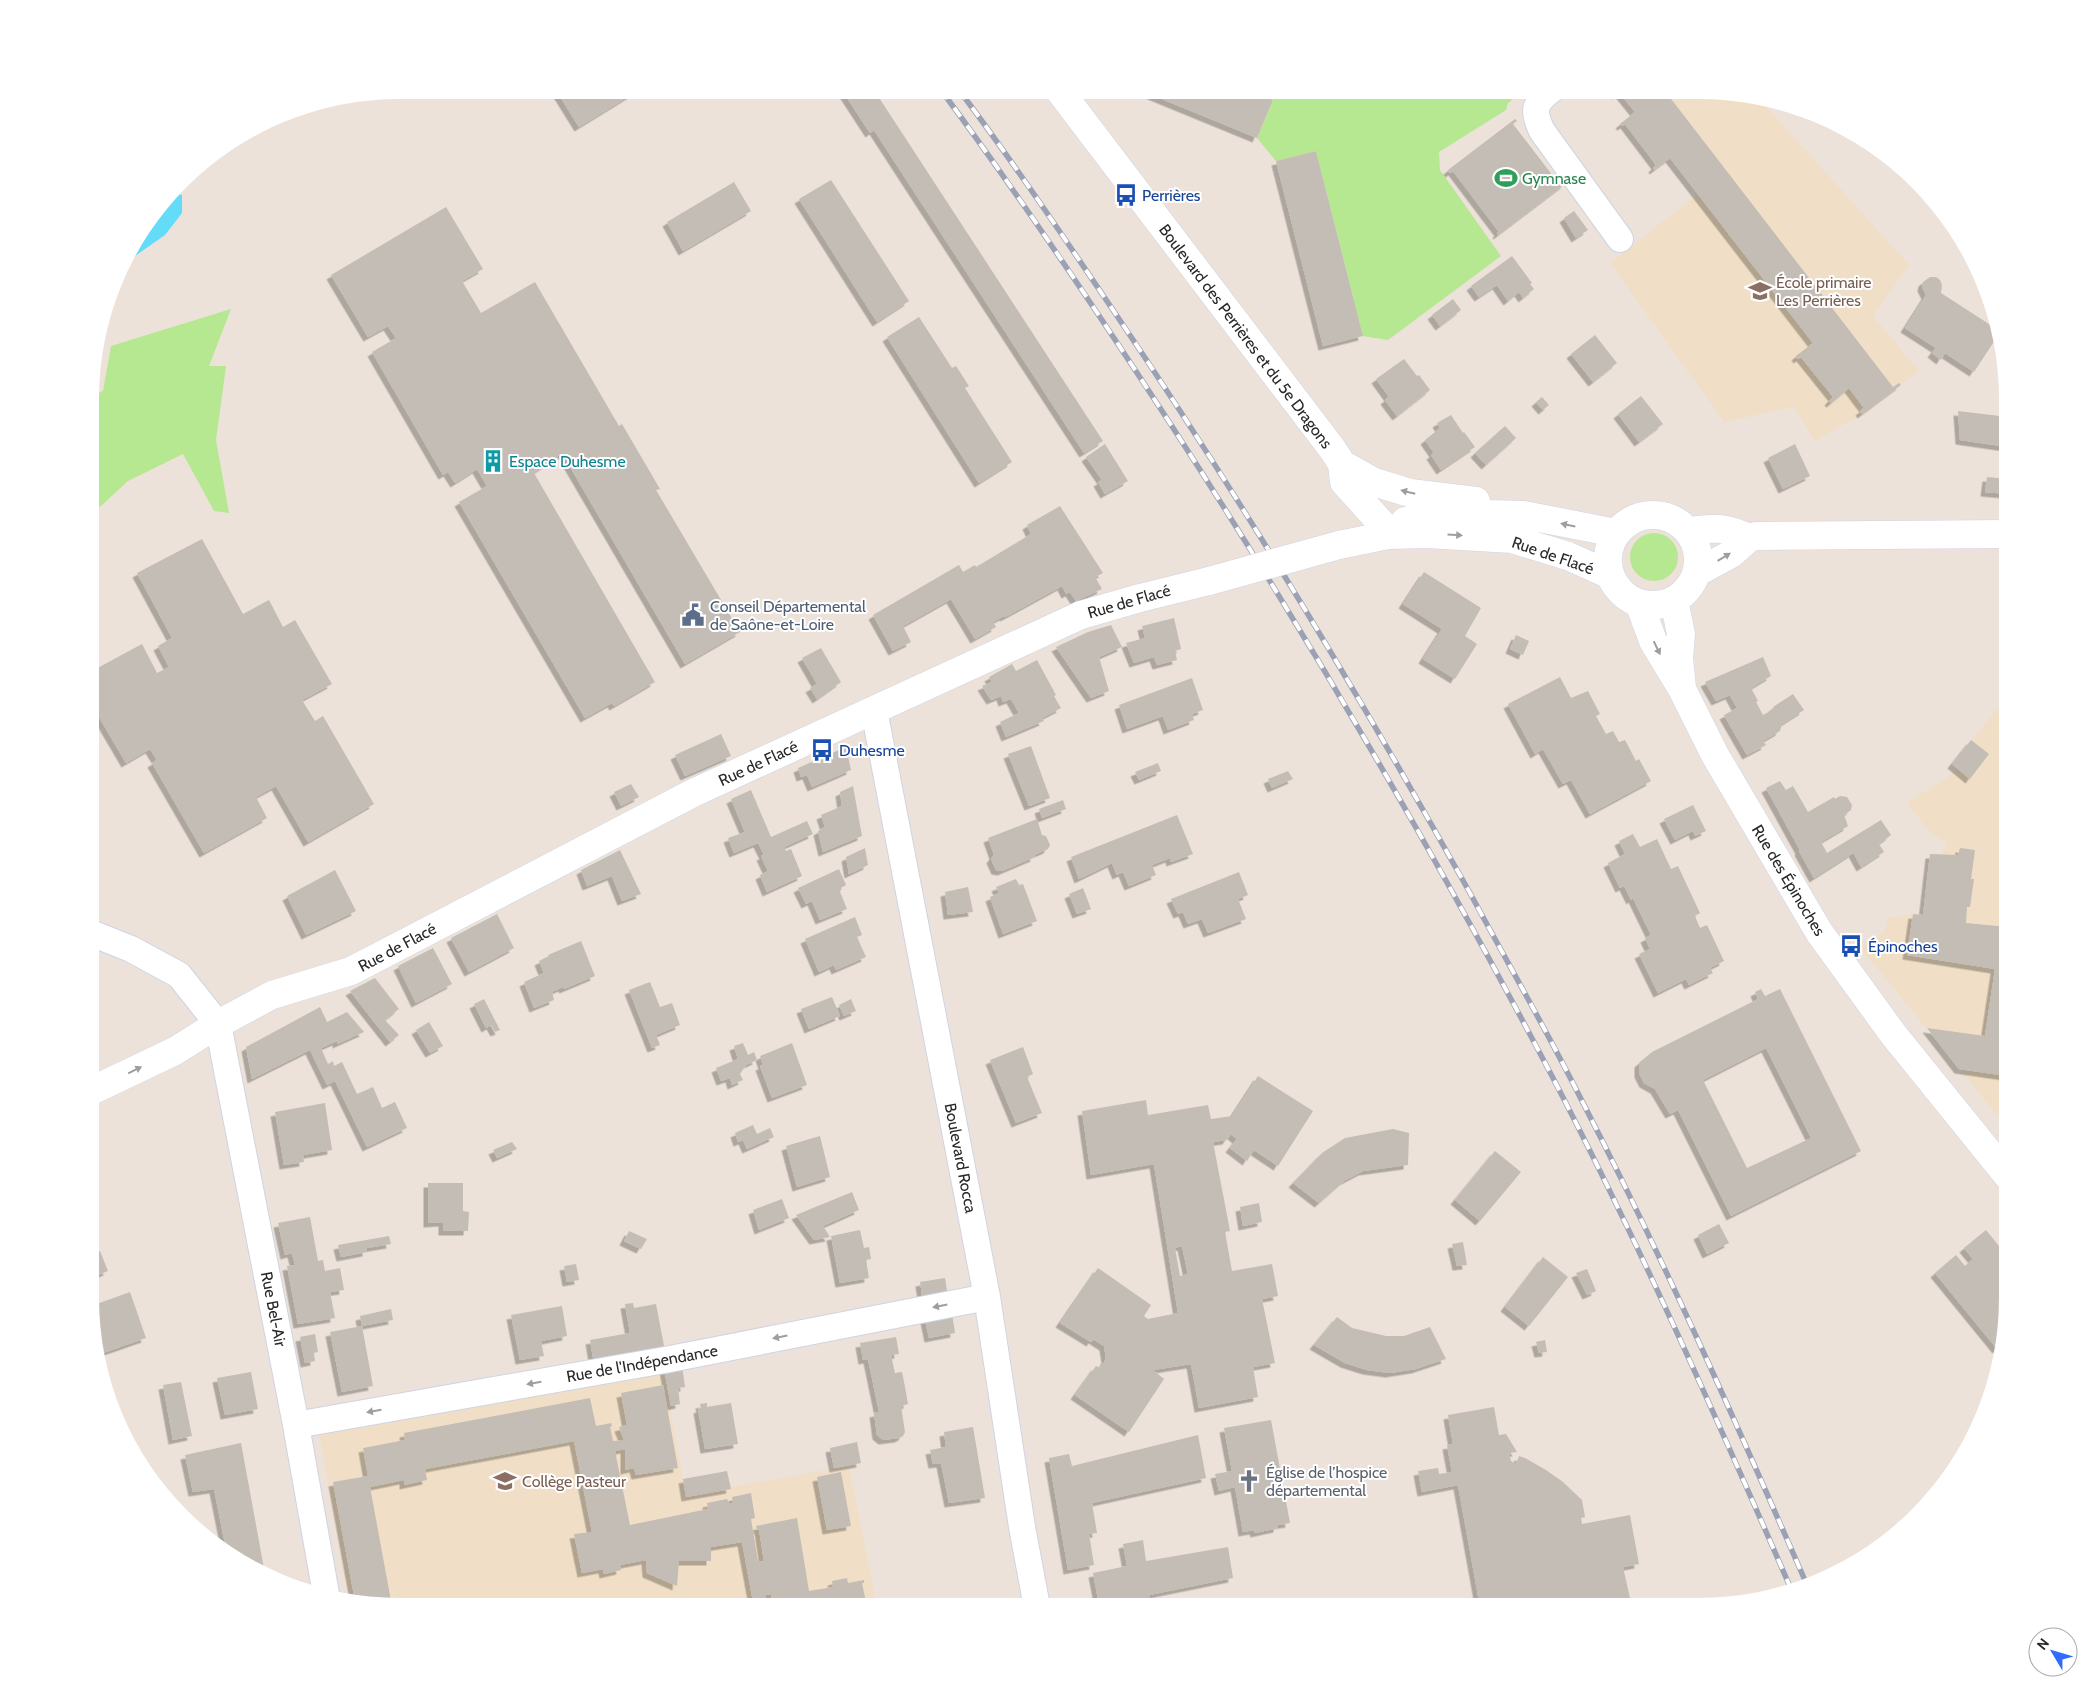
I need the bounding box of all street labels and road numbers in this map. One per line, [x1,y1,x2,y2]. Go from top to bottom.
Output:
street label: Boulevard des Perrières et du 5e Dragons [1155,220,1336,452]
street label: Rue de Flacé [1509,533,1596,578]
street label: Rue de Flacé [1085,581,1173,622]
street label: Rue de Flacé [715,737,801,790]
street label: Rue des Épinoches [1748,821,1829,940]
street label: Rue de Flacé [355,919,439,976]
street label: Boulevard Rocca [941,1102,981,1215]
street label: Rue Bel-Air [257,1270,290,1349]
street label: Rue de l'Indépendance [565,1341,719,1386]

